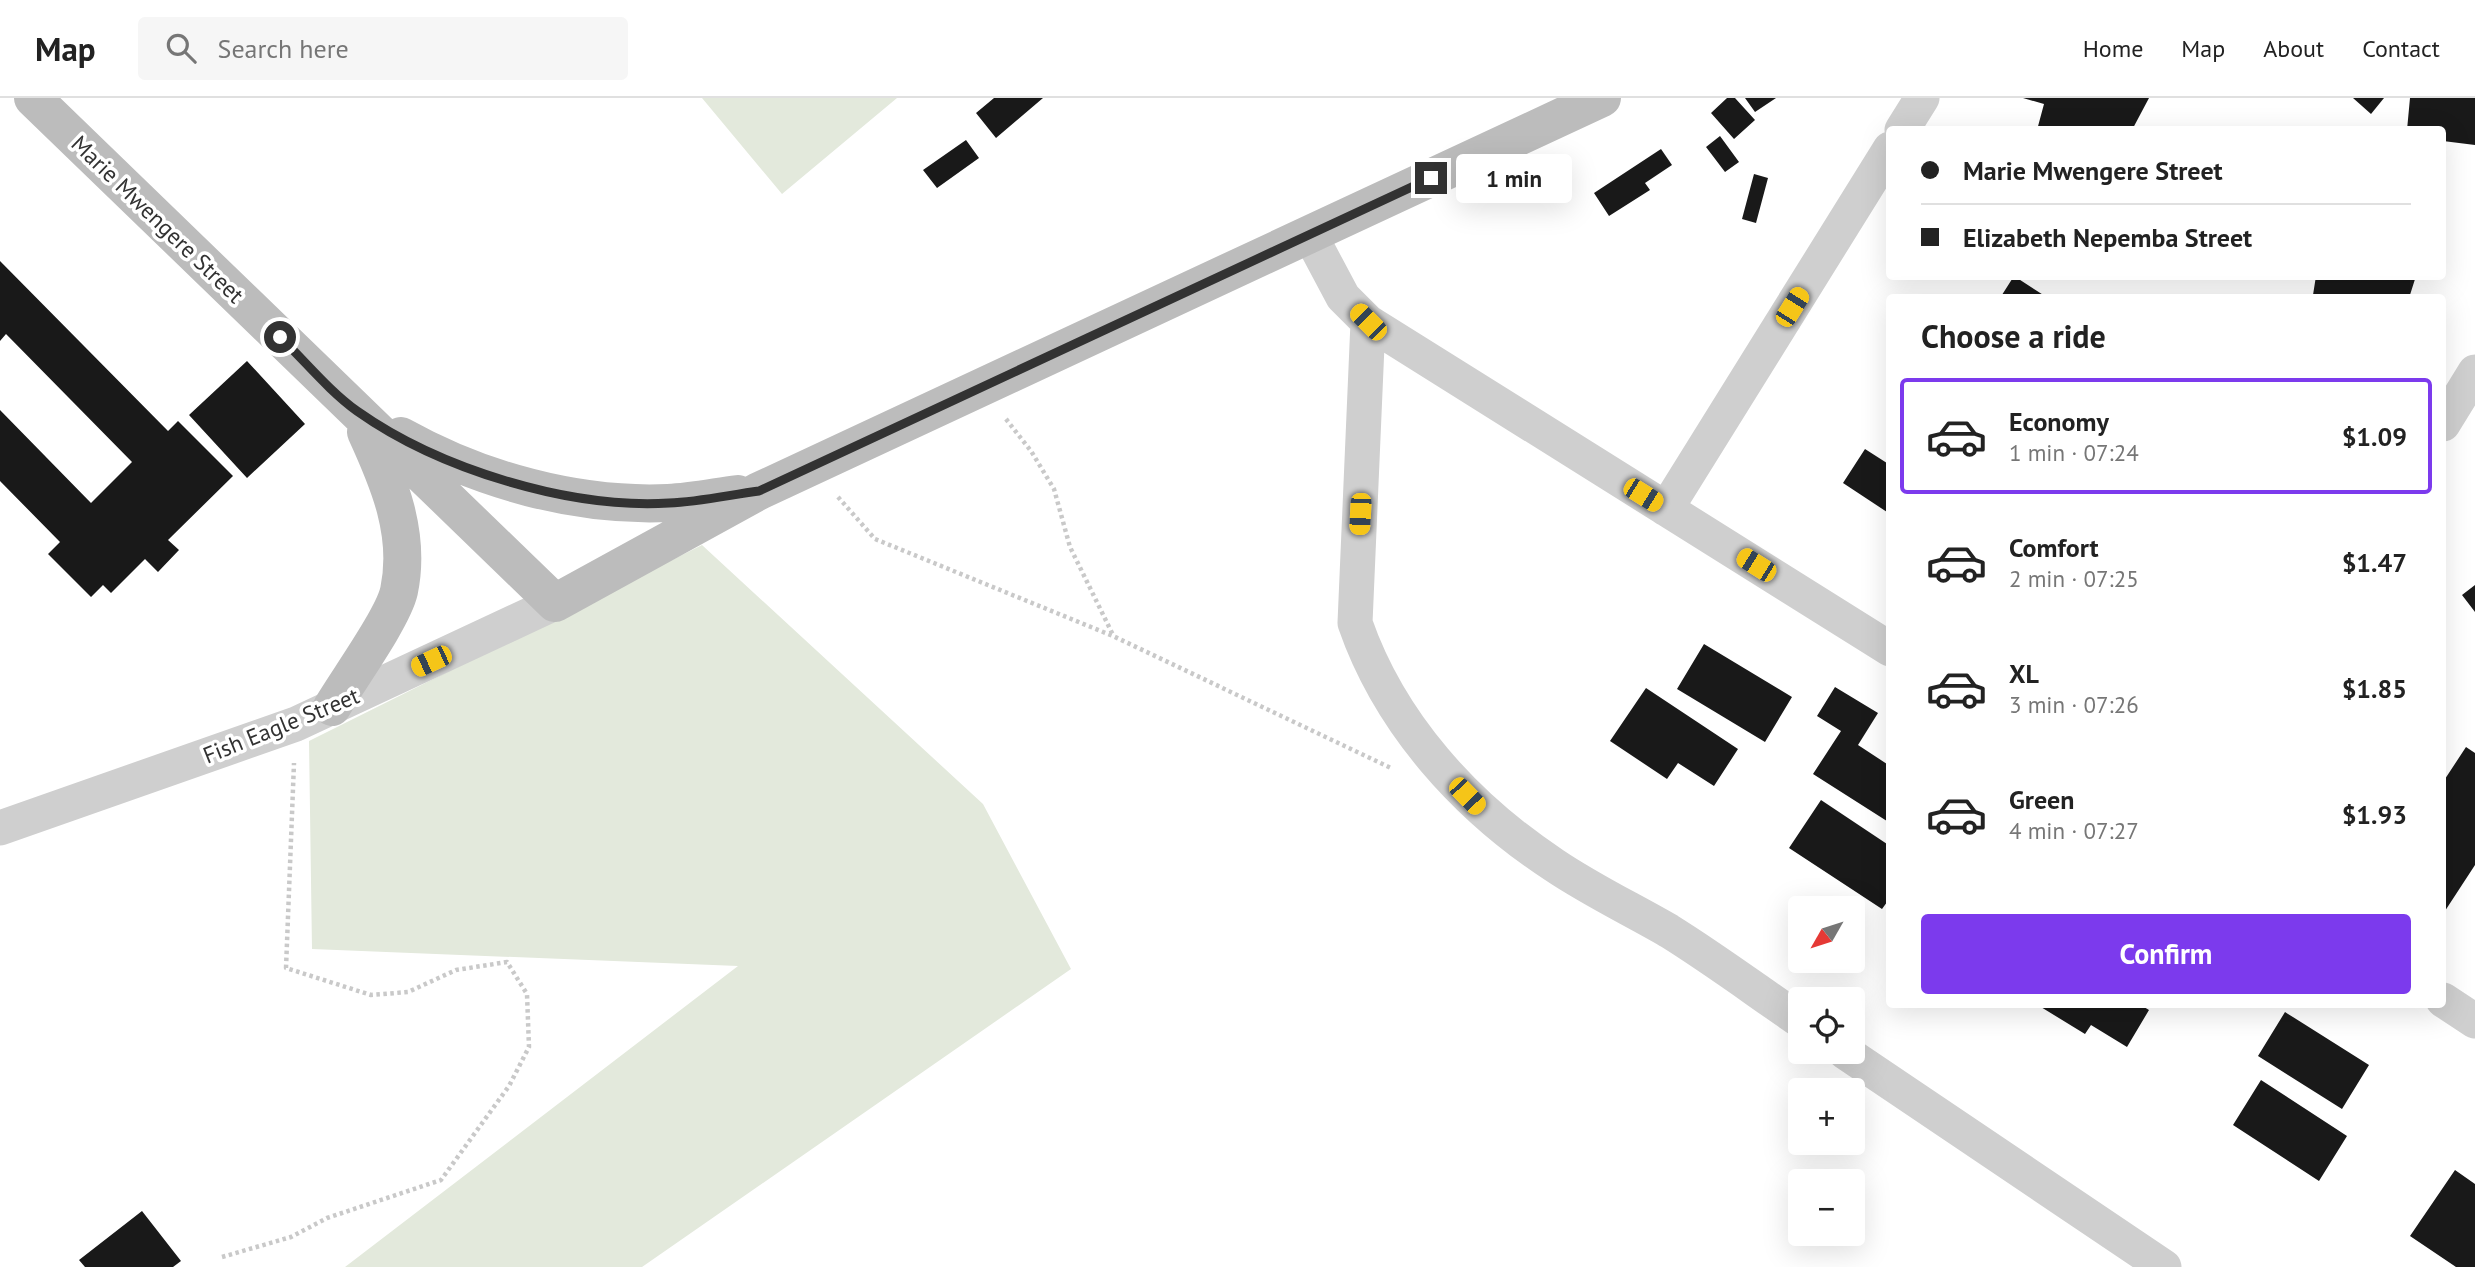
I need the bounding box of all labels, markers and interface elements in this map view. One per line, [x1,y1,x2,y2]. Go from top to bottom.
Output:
search box [138,17,628,80]
text: Map [35,27,96,70]
icon: search [162,29,200,67]
text: Search here [218,32,349,65]
text: Home [2083,33,2143,64]
text: Map [2181,33,2225,64]
text: About [2263,33,2324,64]
text: Contact [2362,33,2440,64]
street label: Marie Mwengere Street [66,129,251,309]
callout: 1 min [1456,154,1571,202]
text: Marie Mwengere Street [1963,154,2223,187]
route end [1415,162,1447,194]
text: 1 min [1486,164,1542,193]
text: Elizabeth Nepemba Street [1963,221,2252,254]
car [1772,284,1813,330]
car [1346,300,1391,344]
text: Choose a ride [1921,315,2106,357]
route start [264,321,296,353]
icon: car [1925,405,1988,468]
text: Economy [2009,405,2109,438]
text: $1.09 [2342,420,2407,453]
text: 1 min · 07:24 [2009,438,2139,467]
car [1620,475,1667,515]
car [1349,492,1372,536]
icon: car [1925,531,1988,594]
text: Comfort [2009,531,2099,564]
car [1733,545,1780,585]
text: $1.47 [2342,546,2407,579]
text: 2 min · 07:25 [2009,564,2139,593]
car [408,643,455,679]
icon: car [1925,657,1988,720]
text: XL [2009,657,2039,690]
text: $1.85 [2342,672,2407,705]
street label: Fish Eagle Street [199,680,363,770]
text: 3 min · 07:26 [2009,690,2139,719]
car [1445,774,1490,818]
icon: car [1925,783,1988,846]
text: Green [2009,783,2074,816]
text: $1.93 [2342,798,2407,831]
text: 4 min · 07:27 [2009,816,2139,845]
north arrow [1788,896,1866,973]
map controls [1788,896,1865,1246]
button: Confirm [1921,914,2411,994]
button: locate [1788,987,1865,1064]
button: + [1788,1078,1865,1155]
button: − [1788,1169,1865,1246]

